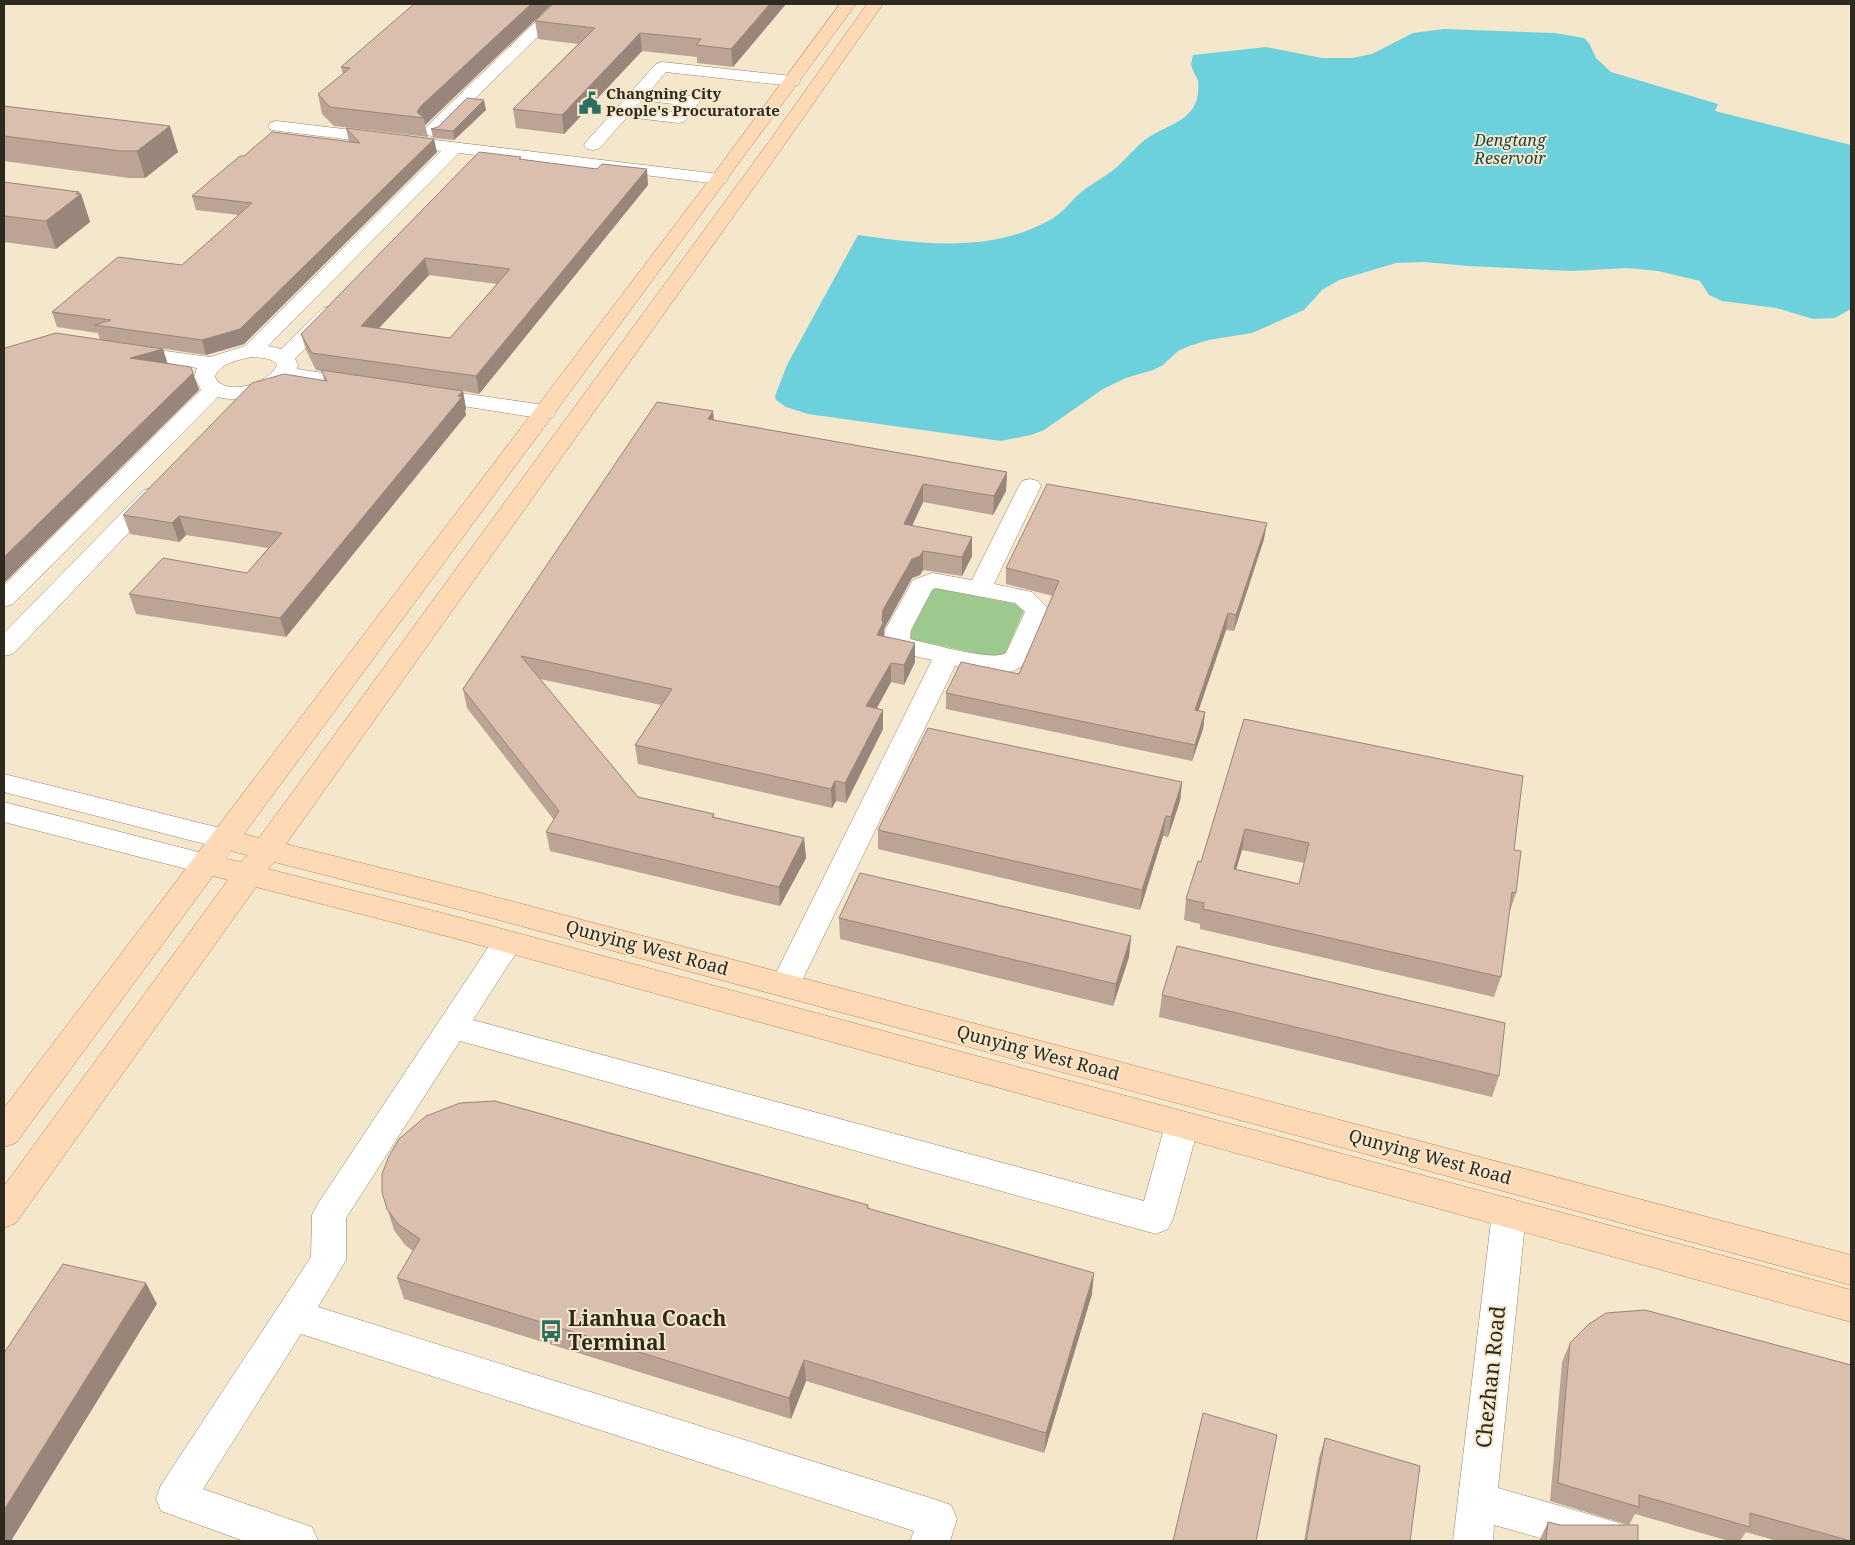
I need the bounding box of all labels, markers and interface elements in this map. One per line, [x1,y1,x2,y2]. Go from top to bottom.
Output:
place label: Changning City People's Procuratorate [606,83,780,120]
public building icon: Changning City People's Procuratorate [577,90,603,116]
water label: Dengtang Reservoir [1473,129,1547,169]
street label: Qunying West Road [563,914,731,980]
street label: Qunying West Road [954,1019,1122,1085]
street label: Qunying West Road [1346,1123,1514,1189]
place label: Lianhua Coach Terminal [568,1304,726,1356]
street label: Chezhan Road [1469,1304,1511,1449]
bus stop icon: Lianhua Coach Terminal [538,1318,564,1344]

